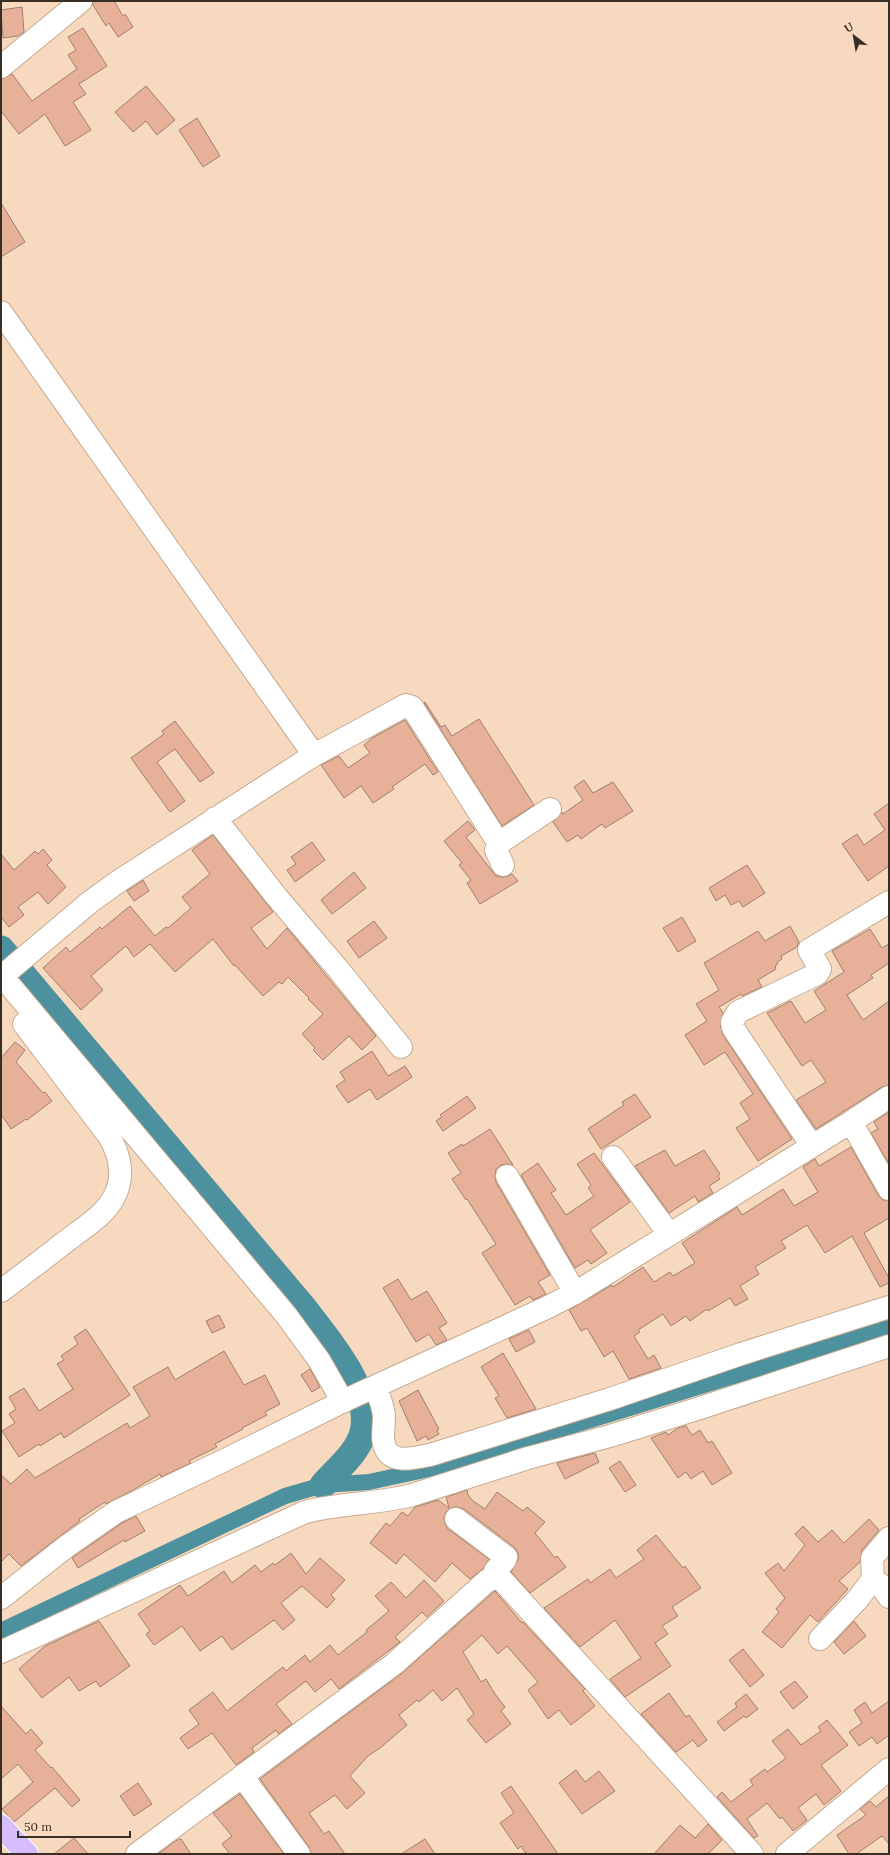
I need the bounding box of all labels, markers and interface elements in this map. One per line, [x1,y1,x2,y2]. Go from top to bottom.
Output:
north arrow [834,16,874,56]
text: U [842,19,857,36]
scale bar [18,1813,130,1839]
text: 50 m [24,1819,52,1834]

